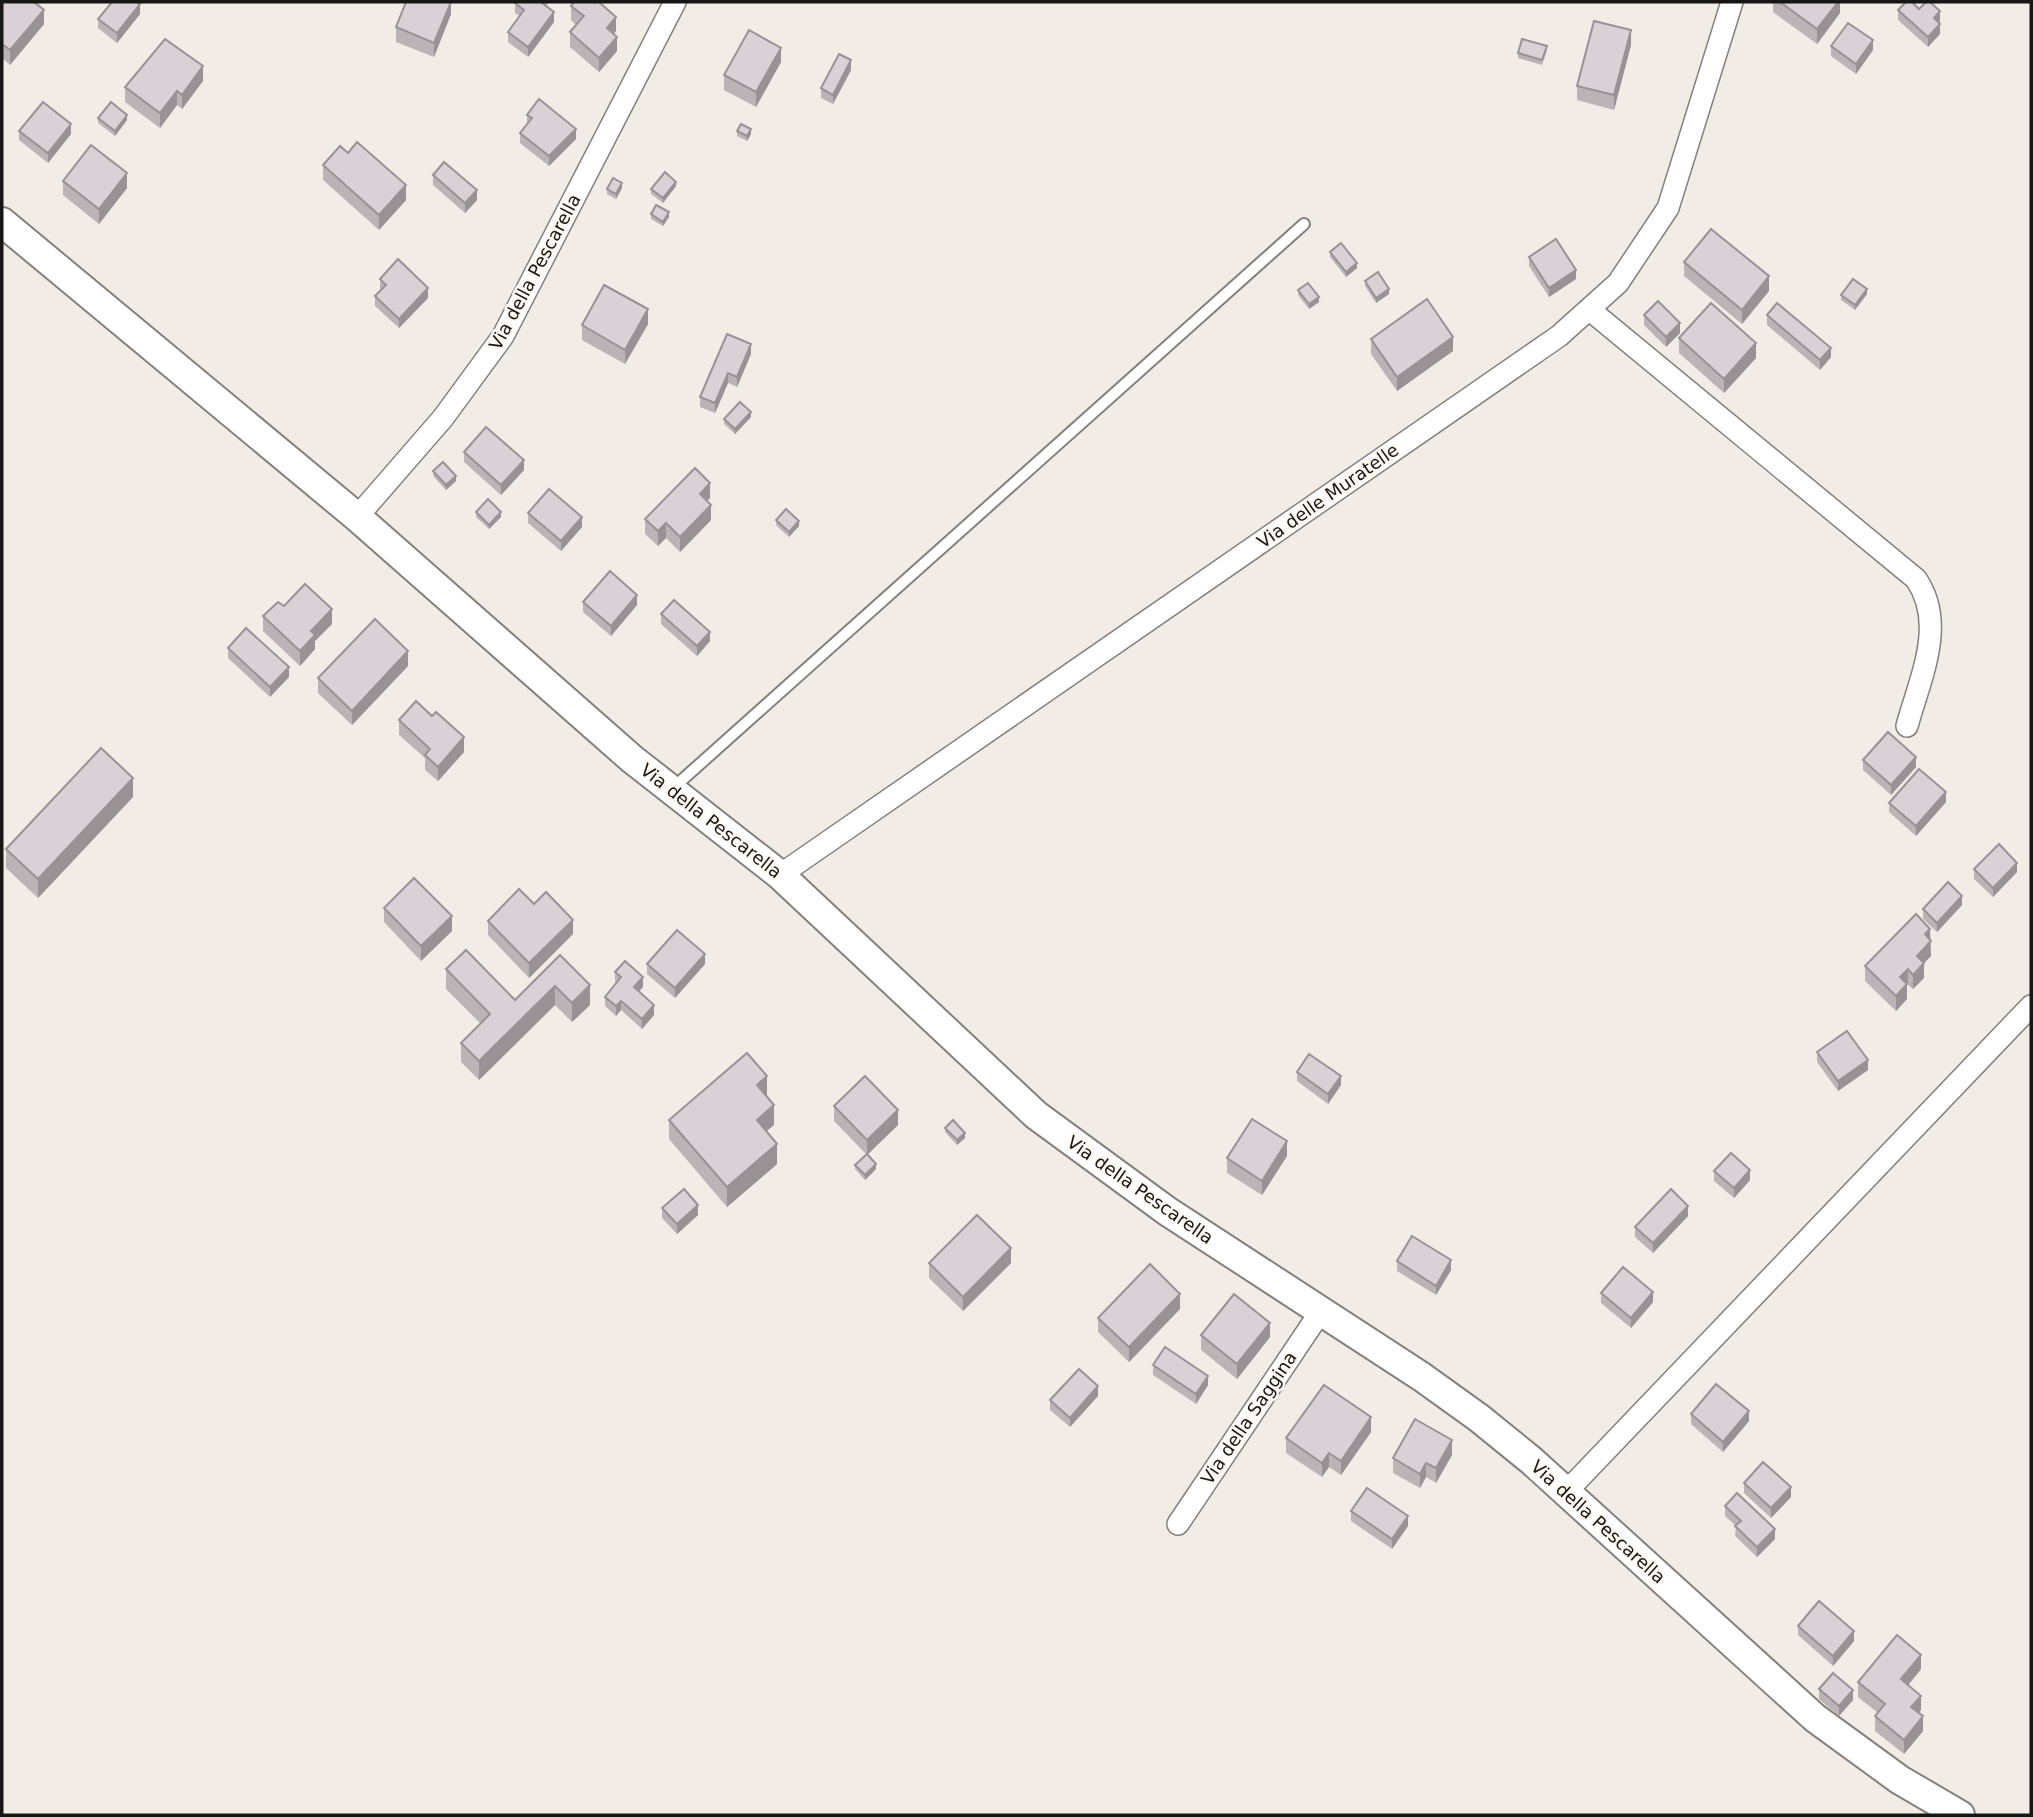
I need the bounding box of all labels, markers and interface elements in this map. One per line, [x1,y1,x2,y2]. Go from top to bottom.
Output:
street label: Via della Pescarella [485,190,585,353]
street label: Via delle Muratelle [1253,439,1402,552]
street label: Via della Pescarella [636,759,786,882]
street label: Via della Pescarella [1063,1131,1217,1248]
street label: Via della Saggina [1196,1347,1301,1488]
street label: Via della Pescarella [1527,1456,1670,1588]

